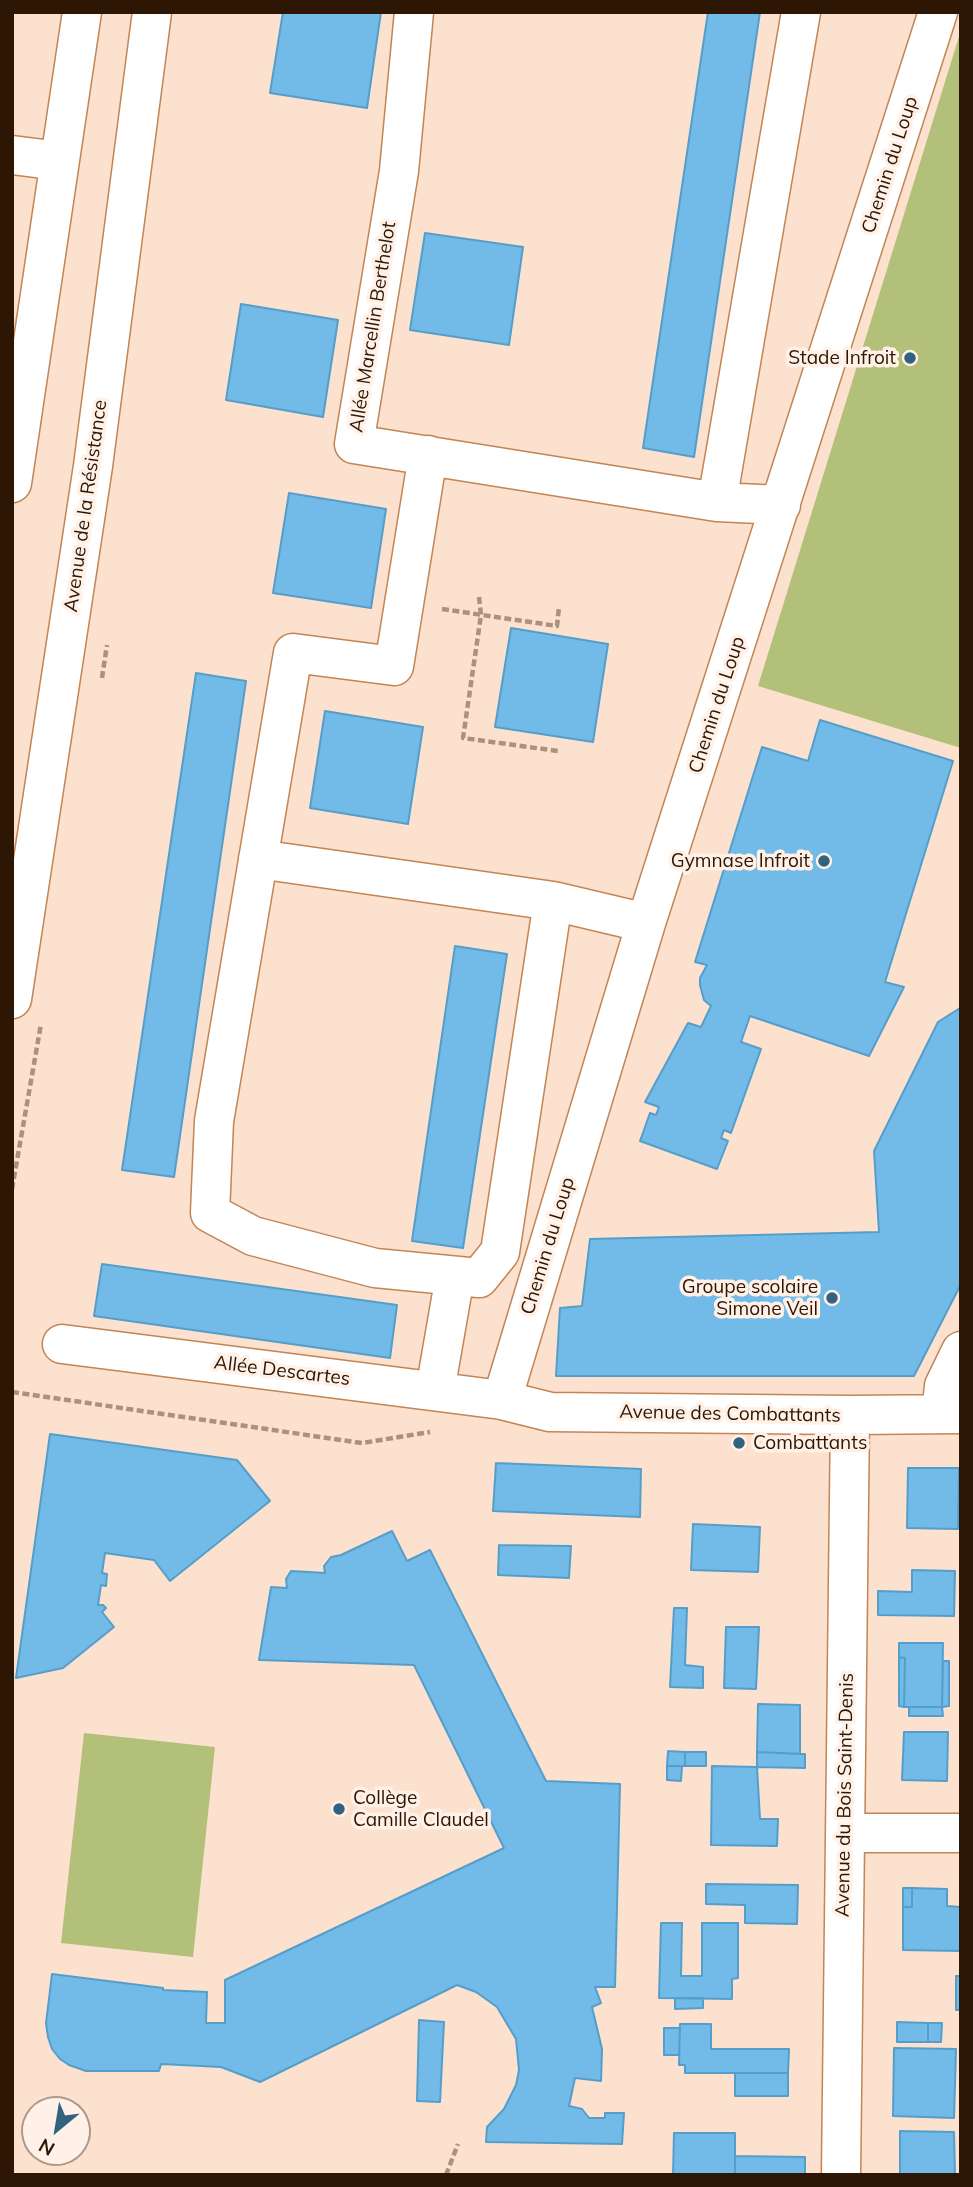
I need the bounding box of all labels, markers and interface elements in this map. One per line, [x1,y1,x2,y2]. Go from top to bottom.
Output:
street label: Chemin du Loup [857,94,923,236]
street label: Allée Marcellin Berthelot [345,220,401,434]
place label: Stade Infroit [788,347,896,369]
marker: Stade Infroit [902,350,918,366]
street label: Avenue de la Résistance [60,398,112,614]
street label: Chemin du Loup [684,634,750,776]
place label: Gymnase Infroit [671,850,810,872]
marker: Gymnase Infroit [816,853,832,869]
street label: Chemin du Loup [516,1175,580,1317]
place label: Groupe scolaire Simone Veil [682,1276,818,1320]
marker: Groupe scolaire Simone Veil [824,1290,840,1306]
street label: Allée Descartes [213,1351,351,1391]
street label: Avenue des Combattants [619,1401,841,1427]
place label: Combattants [753,1432,867,1454]
marker: Combattants [731,1435,747,1451]
street label: Avenue du Bois Saint-Denis [831,1673,859,1917]
place label: Collège Camille Claudel [353,1787,489,1831]
marker: Collège Camille Claudel [331,1801,347,1817]
north arrow [21,2096,91,2166]
text: N [34,2133,59,2161]

